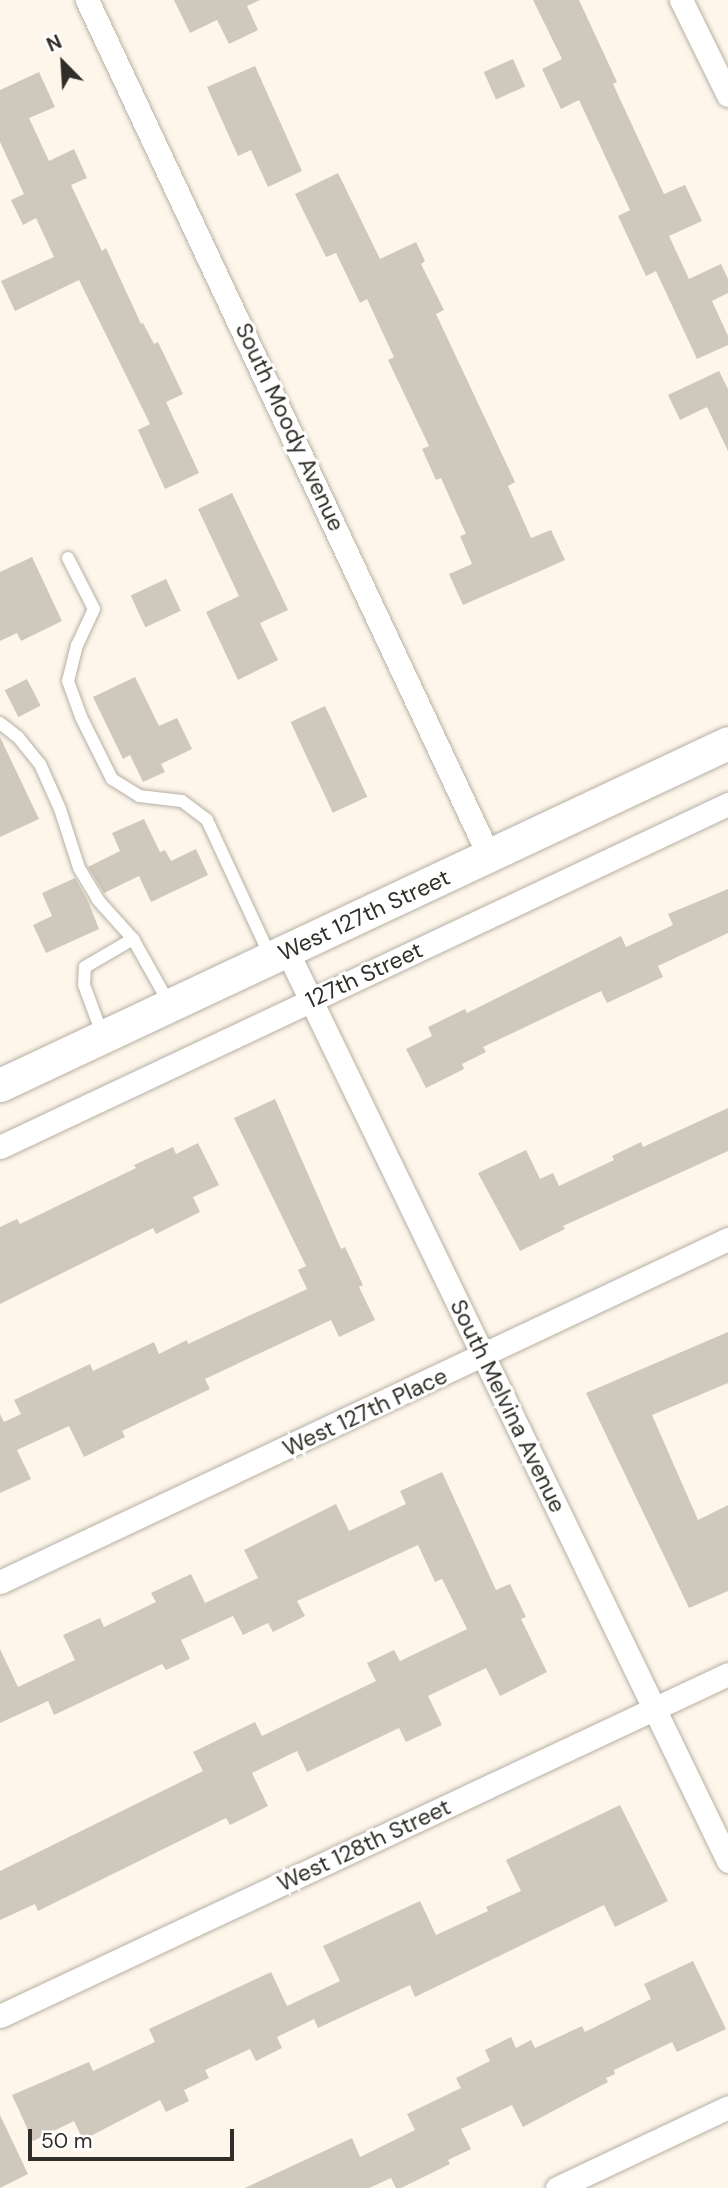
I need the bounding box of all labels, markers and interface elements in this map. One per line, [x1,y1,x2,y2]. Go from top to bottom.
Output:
north arrow [28,28,98,98]
text: N [43,29,66,58]
street label: South Moody Avenue [230,318,350,536]
street label: West 127th Street [274,863,454,967]
street label: 127th Street [301,936,427,1014]
street label: South Melvina Avenue [444,1295,572,1517]
street label: West 127th Place [278,1362,452,1462]
street label: West 128th Street [273,1793,455,1897]
scale bar [32,2114,238,2158]
text: 50 m [41,2127,92,2155]

